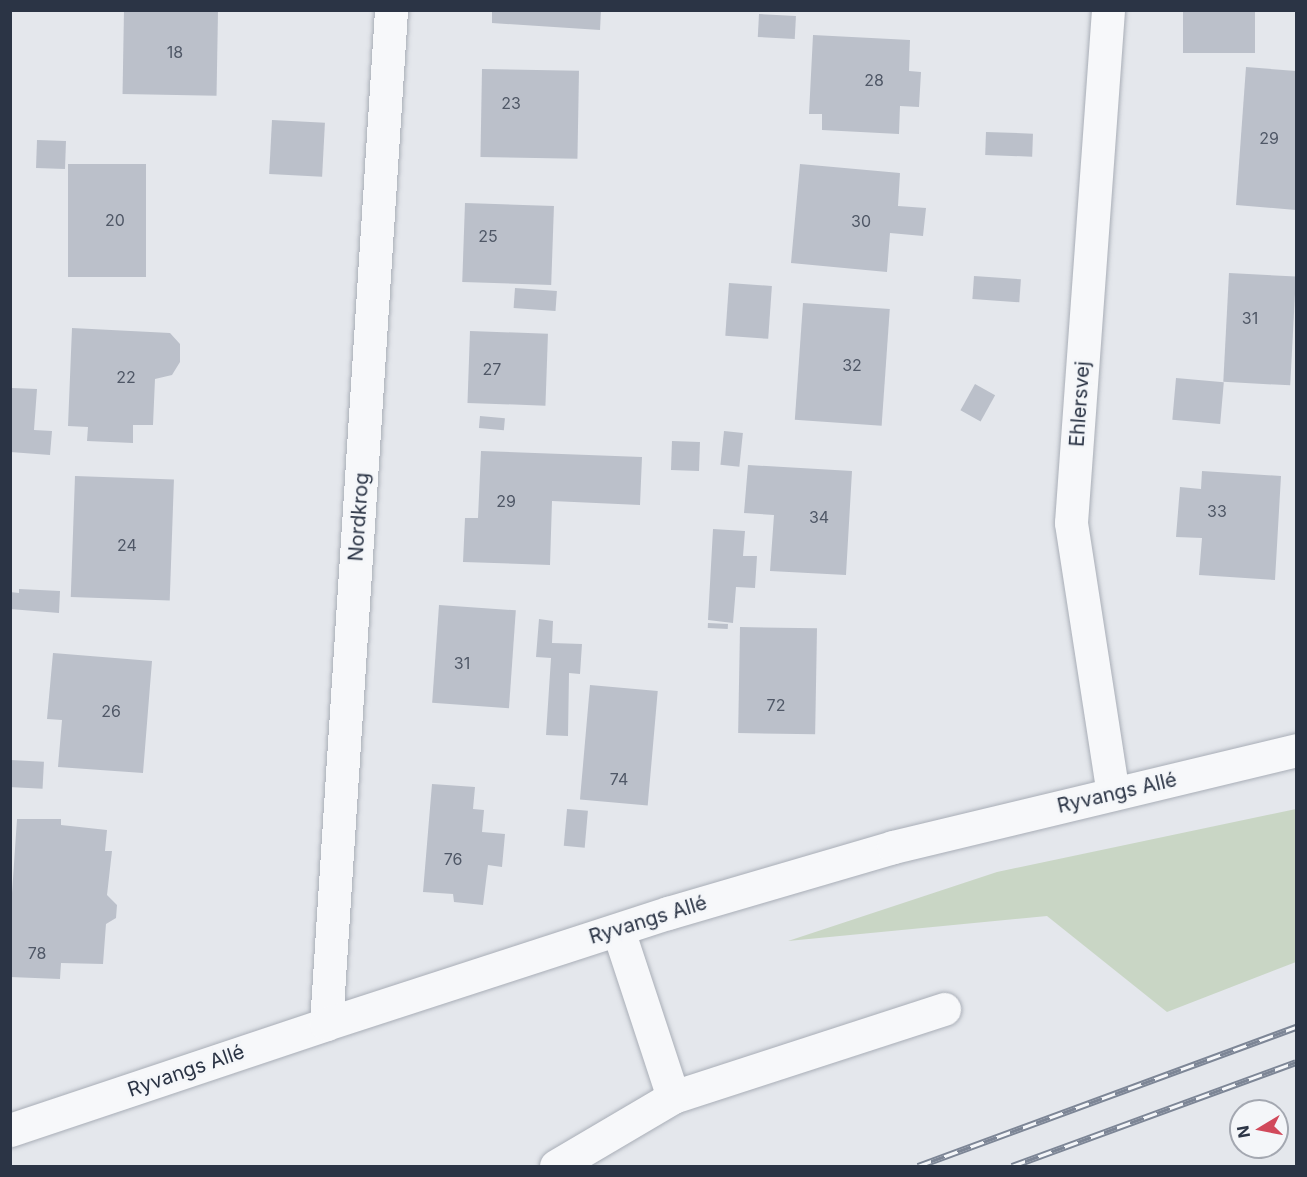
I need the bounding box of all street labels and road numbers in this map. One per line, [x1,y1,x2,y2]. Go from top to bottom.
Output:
street label: Ehlersvej [1065,360,1095,448]
street label: Nordkrog [344,472,374,562]
street label: Ryvangs Allé [1055,768,1179,818]
street label: Ryvangs Allé [586,891,710,949]
street label: Ryvangs Allé [124,1040,248,1102]

